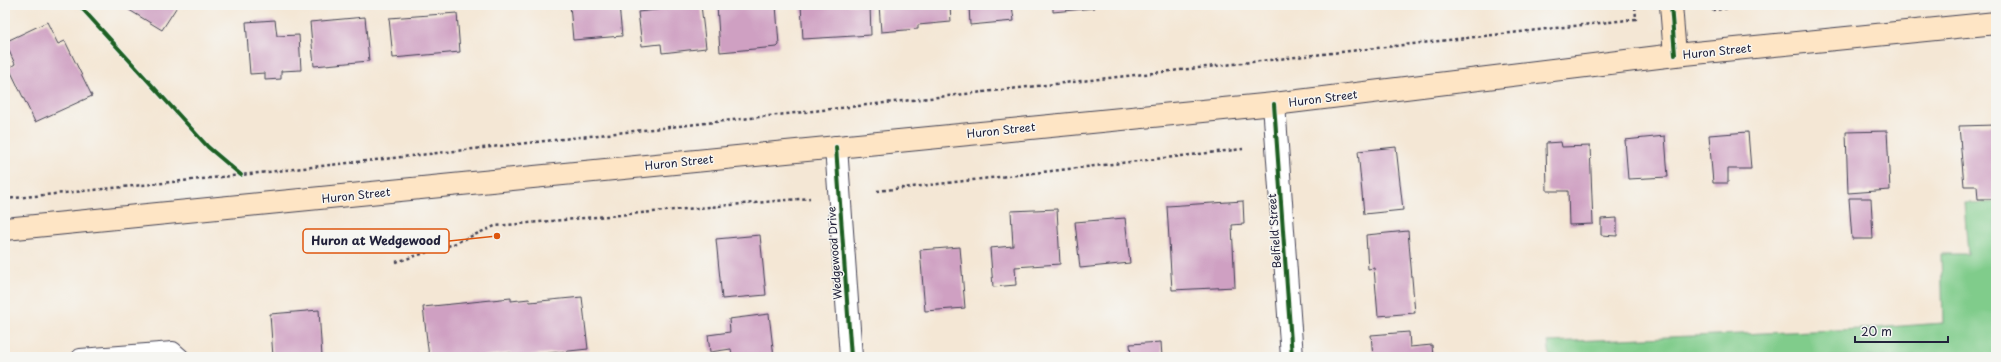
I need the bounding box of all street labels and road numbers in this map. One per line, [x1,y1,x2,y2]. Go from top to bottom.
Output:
street label: Huron Street [1682,39,1753,63]
street label: Huron Street [1288,85,1359,111]
street label: Huron Street [966,118,1037,142]
street label: Huron Street [644,150,715,174]
street label: Huron Street [321,183,392,207]
street label: Belfield Street [1263,192,1285,269]
street label: Wedgewood Drive [822,206,846,300]

